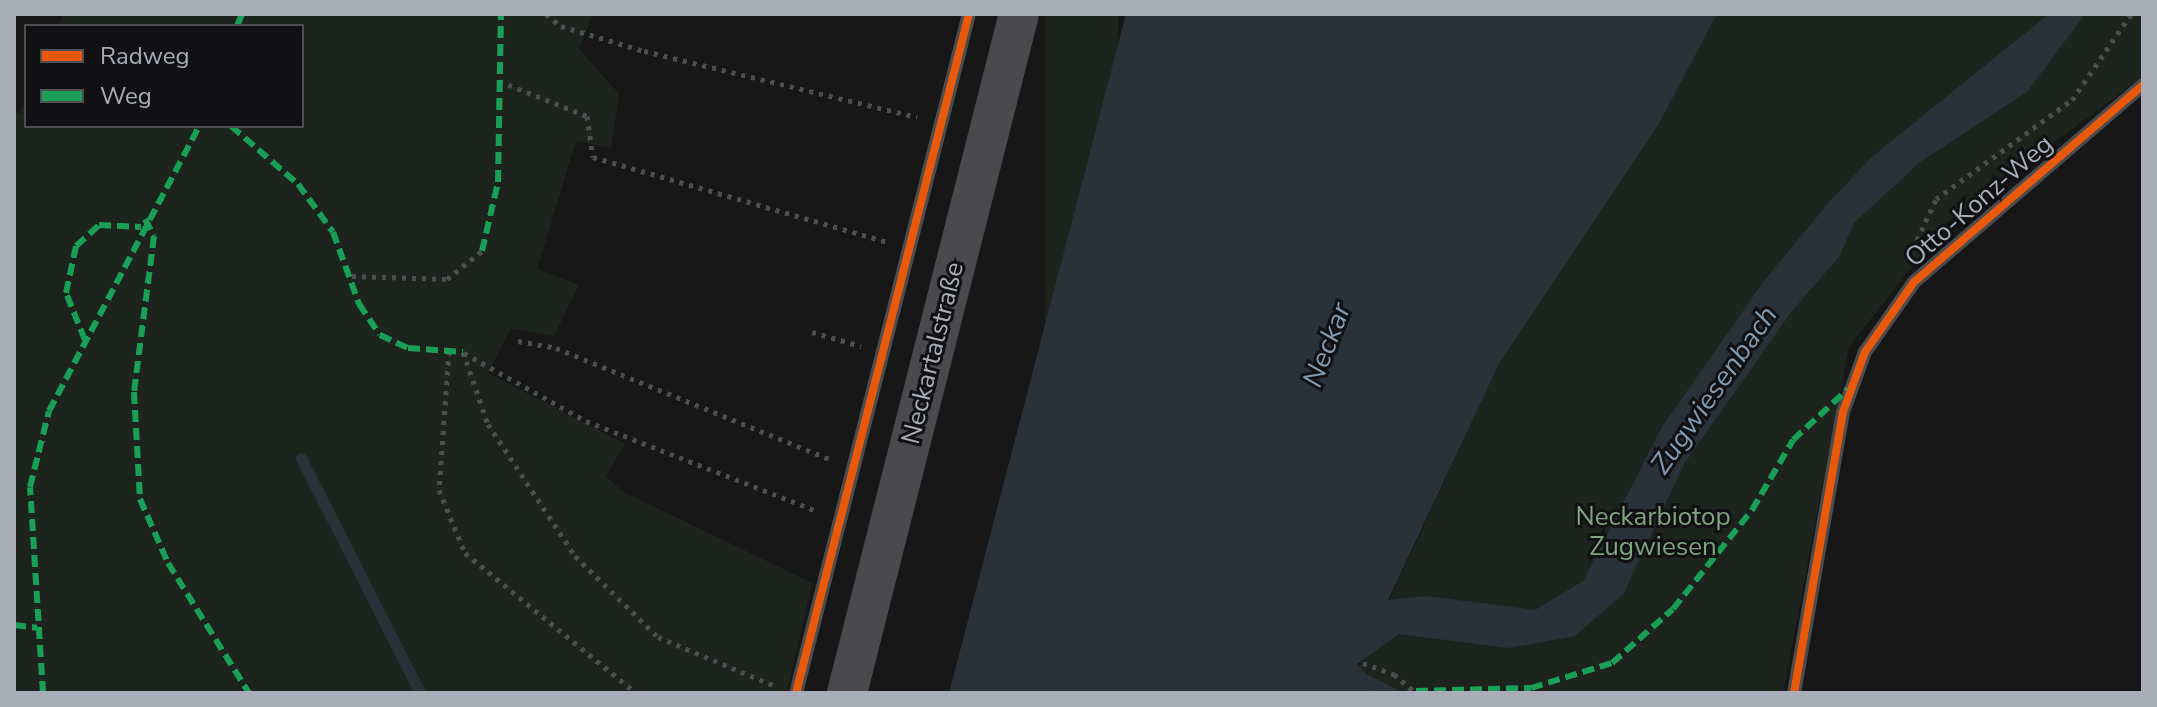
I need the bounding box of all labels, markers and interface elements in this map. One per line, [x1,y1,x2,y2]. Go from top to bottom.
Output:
legend [24,24,304,128]
text: Radweg [100,40,190,72]
text: Weg [100,80,152,112]
street label: Otto-Konz-Weg [1899,128,2059,274]
street label: Neckartalstraße [895,259,971,447]
water label: Neckar [1296,298,1358,392]
water label: Zugwiesenbach [1644,299,1784,481]
park label: Neckarbiotop Zugwiesen [1575,501,1731,562]

